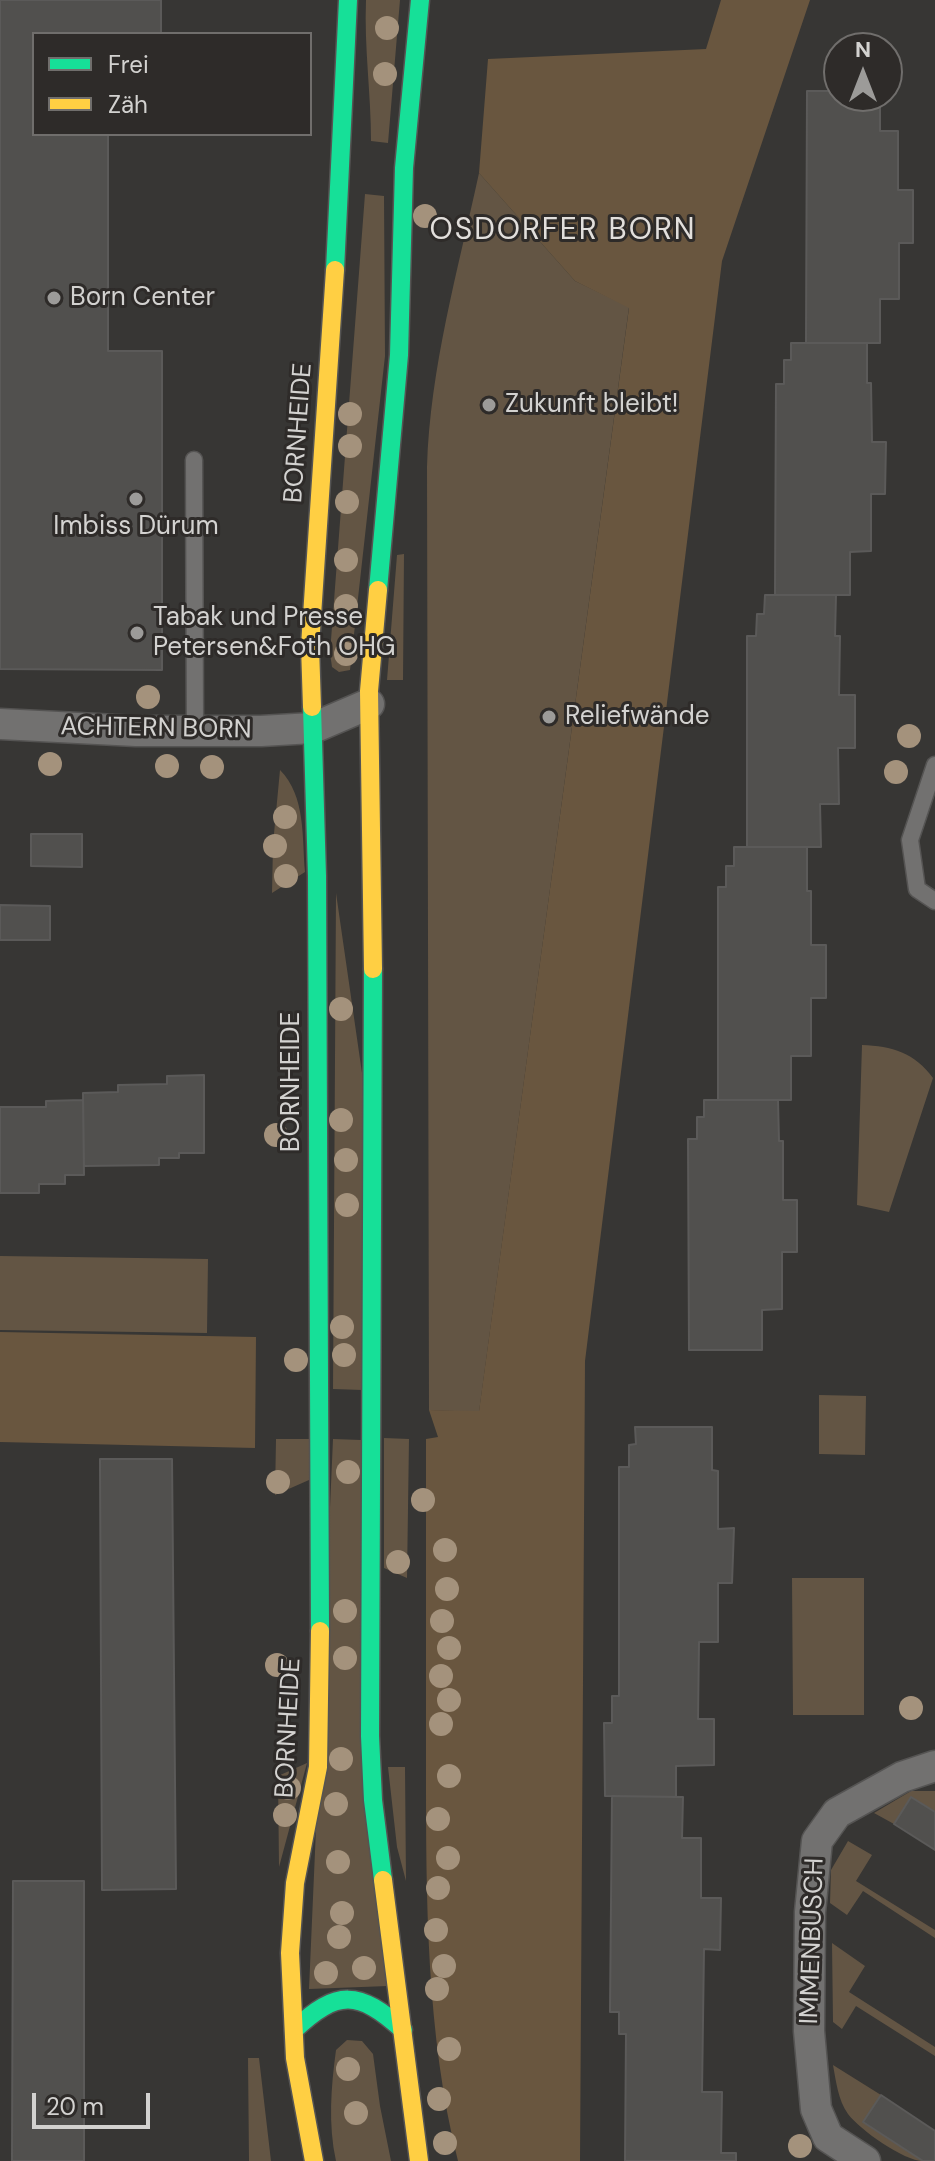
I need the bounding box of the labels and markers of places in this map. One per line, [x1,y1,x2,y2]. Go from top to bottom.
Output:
place label: Born Center [70,282,215,314]
marker: Born Center [45,289,63,307]
place label: Zukunft bleibt! [505,389,678,421]
marker: Zukunft bleibt! [480,396,498,414]
marker: Imbiss Dürum [127,490,145,508]
place label: Imbiss Dürum [53,511,219,543]
place label: Tabak und Presse Petersen&Foth OHG [153,602,396,664]
marker: Tabak und Presse Petersen&Foth OHG [128,624,146,642]
place label: Reliefwände [565,701,710,733]
marker: Reliefwände [540,708,558,726]

